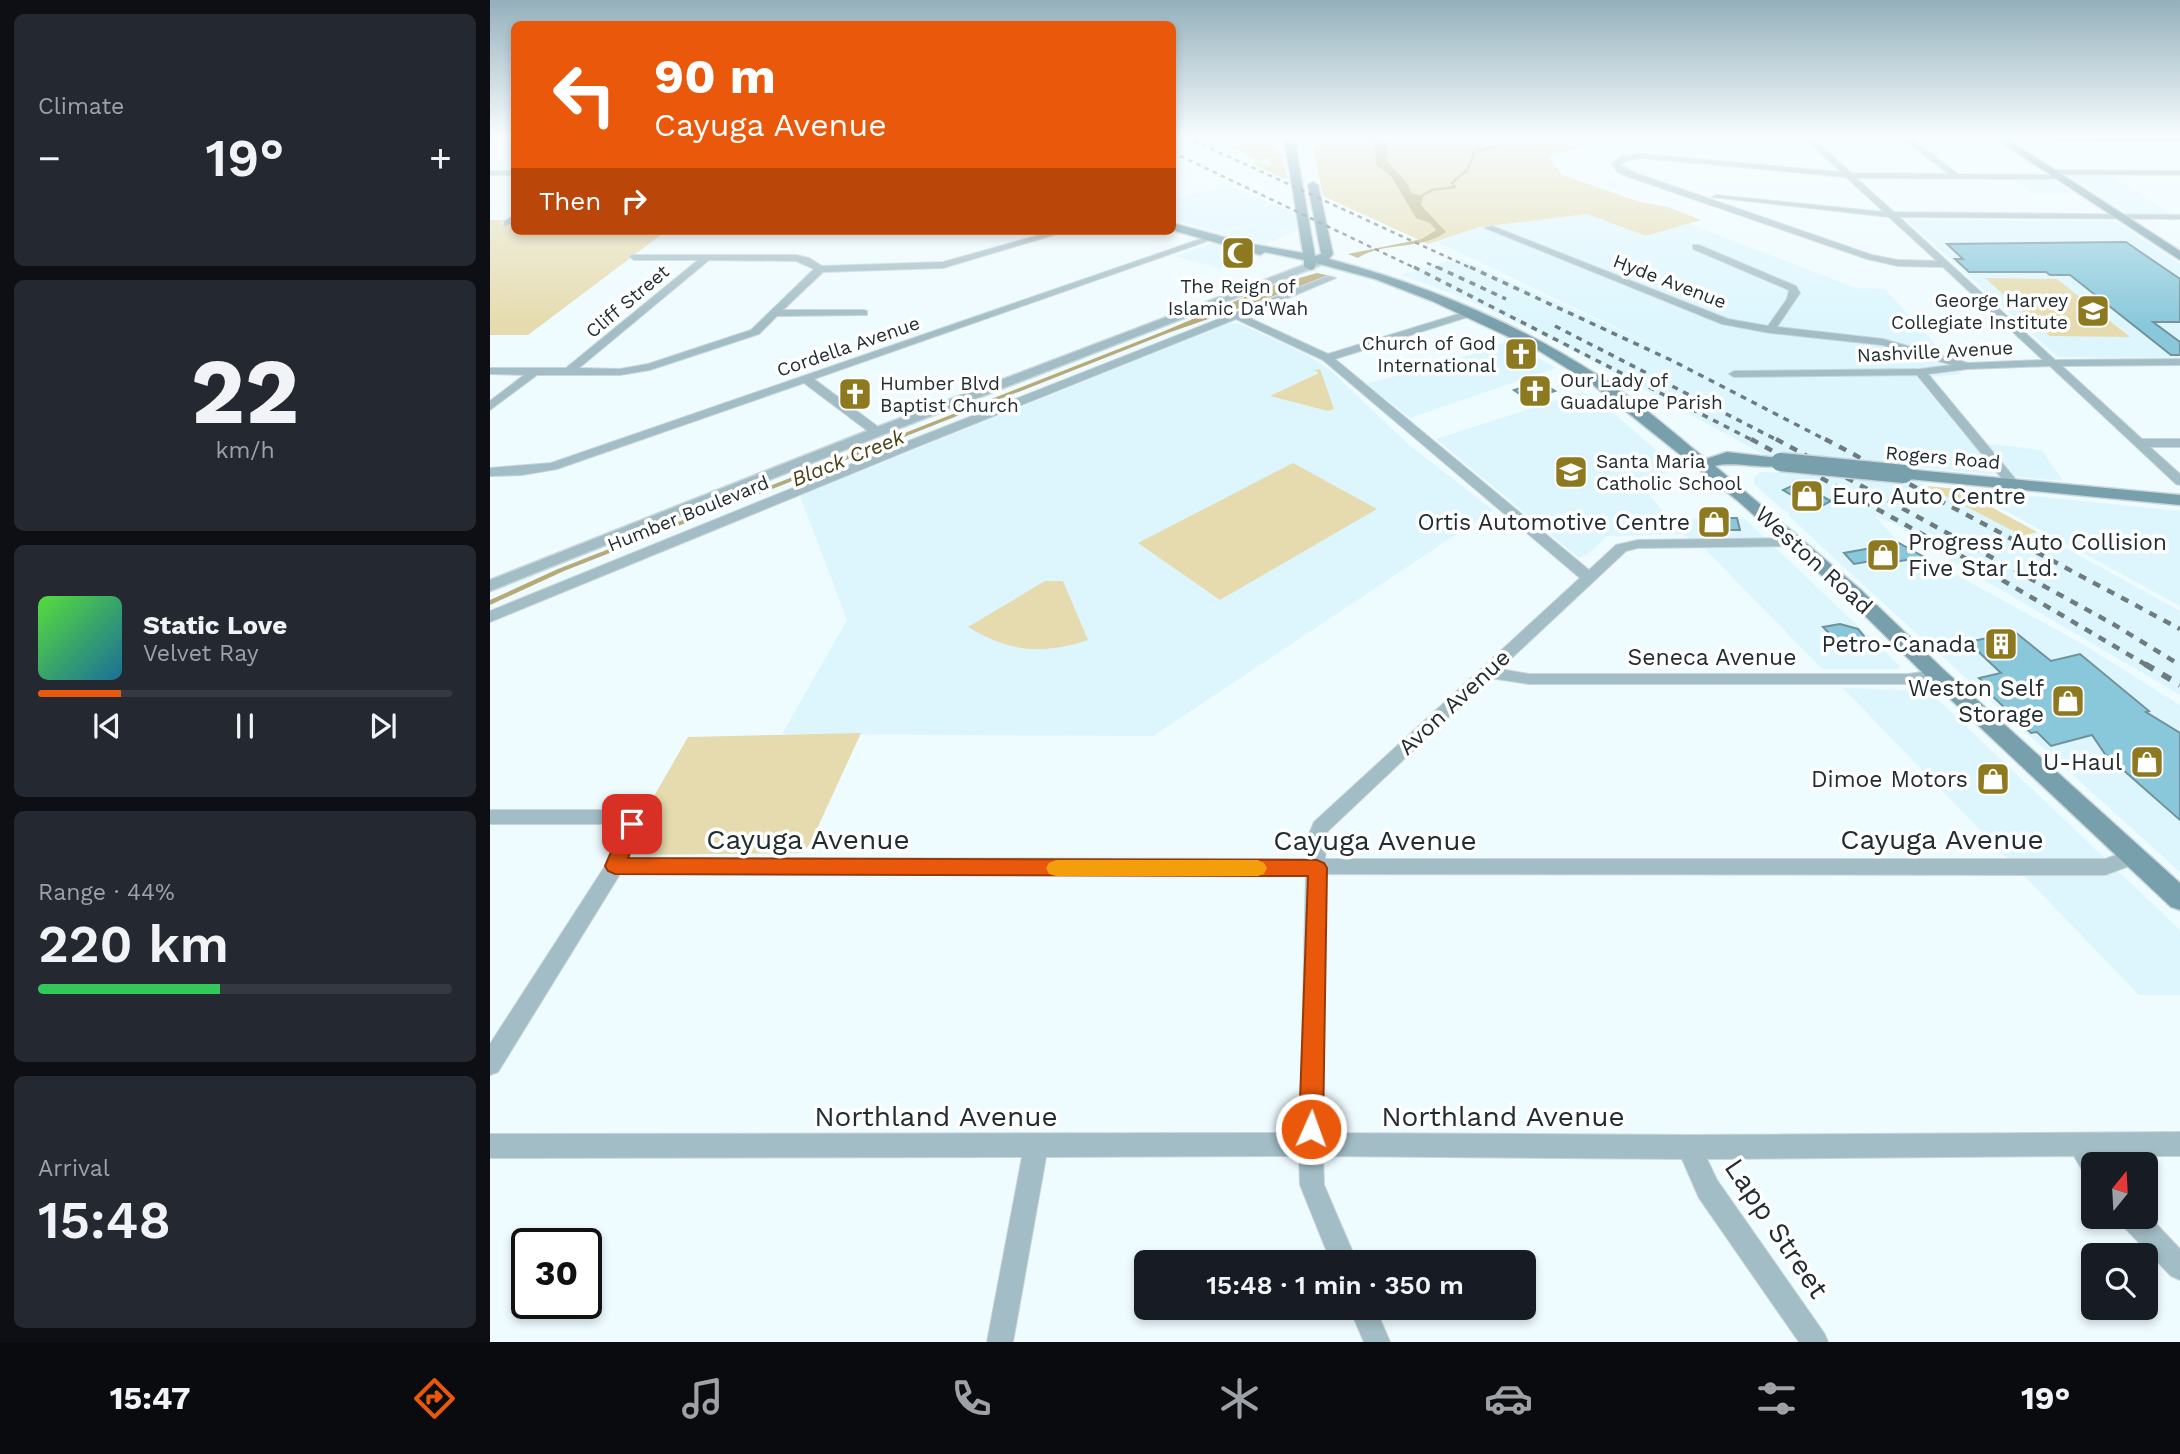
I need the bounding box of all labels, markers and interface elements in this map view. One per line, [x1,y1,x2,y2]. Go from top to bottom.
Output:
text: 90 m [654,47,776,105]
icon: left [539,49,630,140]
text: Climate [38,93,124,120]
text: Cayuga Avenue [654,106,887,144]
text: 19° [206,128,284,189]
text: − [38,136,61,180]
text: + [429,136,452,180]
icon: right [615,182,653,220]
text: Then [539,186,601,216]
mosque icon: The Reign of Islamic Da'Wah [1219,234,1257,272]
street label: Hyde Avenue [1610,249,1730,314]
street label: Cliff Street [581,260,674,343]
place label: The Reign of Islamic Da'Wah [1168,275,1308,320]
place label: George Harvey Collegiate Institute [1891,289,2068,334]
school or university icon: George Harvey Collegiate Institute [2074,292,2112,330]
street label: Cordella Avenue [774,311,923,382]
place label: Church of God International [1362,332,1496,377]
church icon: Church of God International [1502,335,1540,373]
street label: Nashville Avenue [1856,336,2014,367]
text: 22 [191,338,299,445]
place label: Our Lady of Guadalupe Parish [1560,369,1723,414]
place label: Humber Blvd Baptist Church [880,372,1019,417]
church icon: Our Lady of Guadalupe Parish [1516,372,1554,410]
church icon: Humber Blvd Baptist Church [836,375,874,413]
water label: Black Creek [788,423,908,491]
text: km/h [215,437,275,464]
street label: Rogers Road [1885,441,2001,474]
place label: Santa Maria Catholic School [1596,450,1742,495]
school or university icon: Santa Maria Catholic School [1552,453,1590,491]
street label: Humber Boulevard [604,471,772,556]
shop icon: Euro Auto Centre [1788,477,1826,515]
place label: Euro Auto Centre [1832,483,2026,510]
street label: Weston Road [1750,501,1878,620]
shop icon: Ortis Automotive Centre [1695,503,1733,541]
place label: Ortis Automotive Centre [1417,509,1690,536]
place label: Progress Auto Collision Five Star Ltd. [1908,529,2167,582]
shop icon: Progress Auto Collision Five Star Ltd. [1864,536,1902,574]
text: Static Love [143,610,287,640]
building icon: Petro-Canada [1982,625,2020,663]
place label: Petro-Canada [1822,631,1976,658]
text: Velvet Ray [143,640,259,667]
street label: Avon Avenue [1393,644,1516,761]
street label: Seneca Avenue [1627,644,1797,671]
place label: Weston Self Storage [1908,675,2044,728]
shop icon: Weston Self Storage [2049,682,2087,720]
icon: previous [88,707,126,745]
icon: pause [226,707,264,745]
icon: next [364,707,402,745]
shop icon: U-Haul [2128,743,2166,781]
place label: U-Haul [2043,749,2122,776]
shop icon: Dimoe Motors [1974,760,2012,798]
place label: Dimoe Motors [1811,766,1968,793]
pin [602,794,662,854]
icon: arrive [613,805,651,843]
street label: Cayuga Avenue [706,823,910,856]
street label: Cayuga Avenue [1840,823,2044,856]
street label: Cayuga Avenue [1273,824,1477,857]
text: Range · 44% [38,879,175,906]
text: 220 km [38,914,229,975]
position arrow [1274,1092,1348,1166]
street label: Northland Avenue [814,1100,1058,1133]
street label: Northland Avenue [1381,1100,1625,1133]
street label: Lapp Street [1718,1152,1836,1305]
north arrow [2081,1152,2158,1228]
map controls [2081,1152,2158,1320]
text: Arrival [38,1155,110,1182]
text: 15:48 [38,1190,171,1251]
speed limit sign: 30 [511,1228,602,1319]
button: search [2081,1243,2158,1320]
text: 15:48 · 1 min · 350 m [1206,1270,1464,1300]
icon: directions [410,1374,459,1423]
icon: music [678,1374,727,1423]
icon: phone [947,1374,996,1423]
icon: climate [1215,1374,1264,1423]
icon: car [1484,1374,1533,1423]
icon: filters [1752,1374,1801,1423]
text: 15:47 [110,1379,190,1417]
text: 19° [2021,1379,2070,1417]

